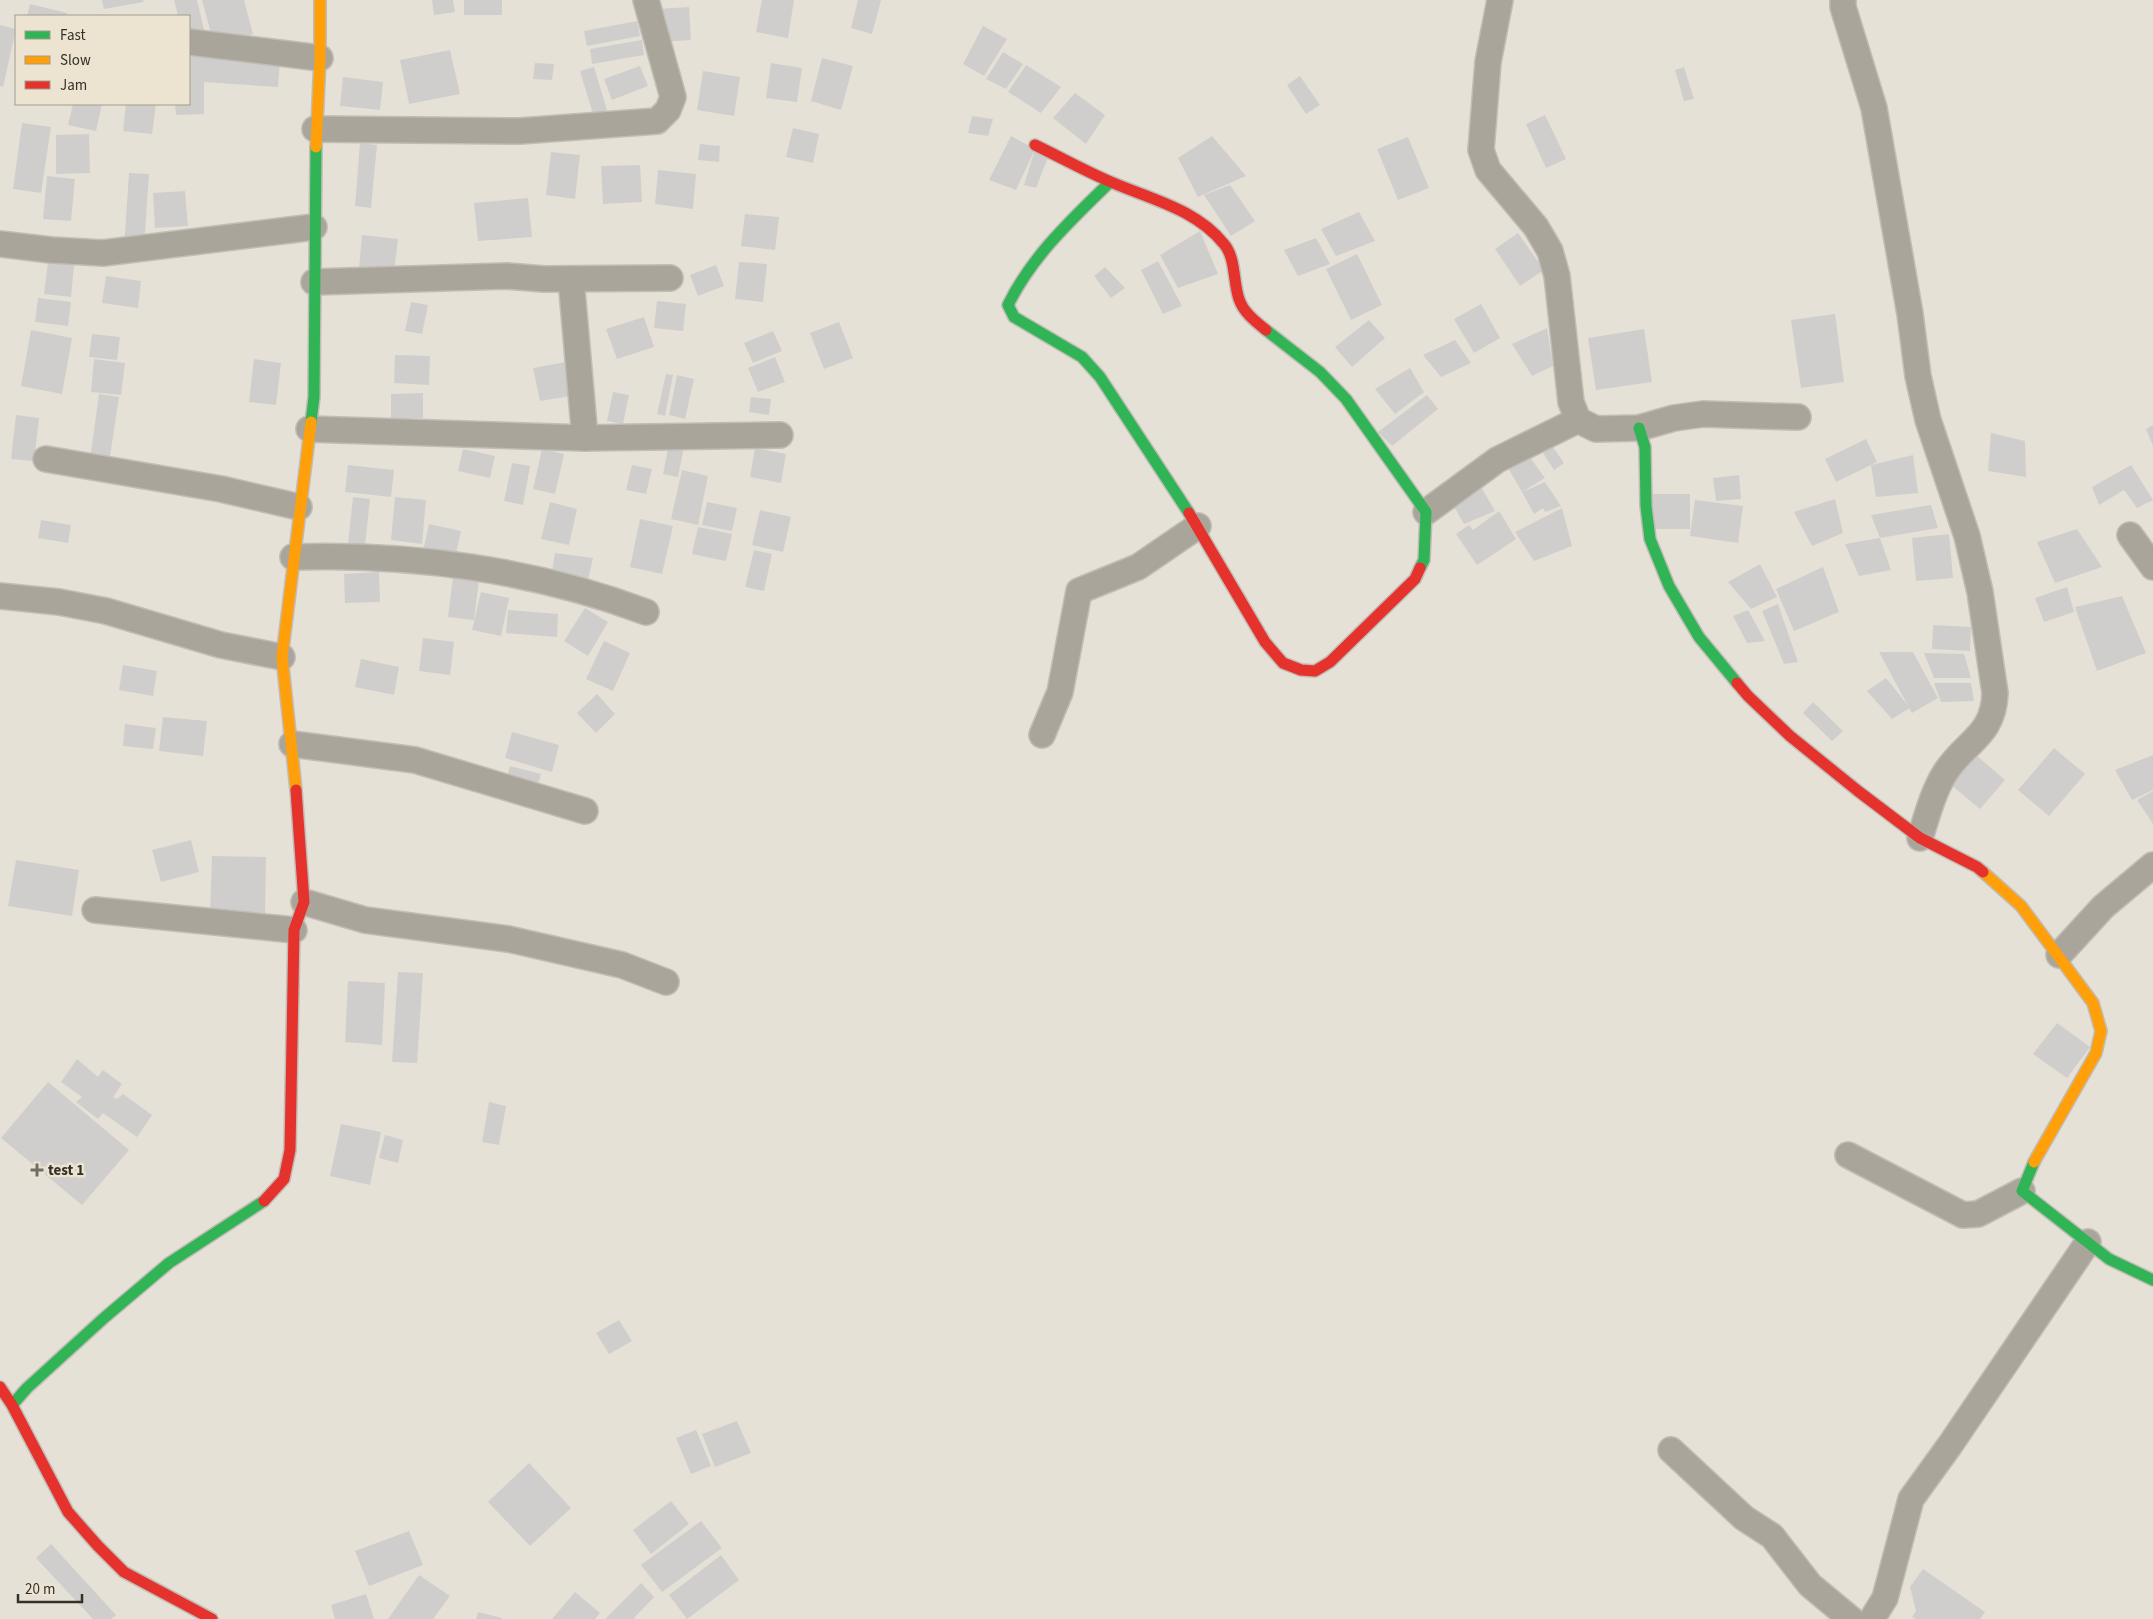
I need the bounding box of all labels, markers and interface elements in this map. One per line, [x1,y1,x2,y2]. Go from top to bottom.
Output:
legend [15,15,190,105]
text: Fast [60,25,86,46]
text: Slow [60,50,91,71]
text: Jam [60,75,87,96]
place label: test 1 [48,1160,84,1181]
marker: test 1 [30,1163,44,1177]
scale bar [18,1572,81,1604]
text: 20 m [25,1579,55,1600]

